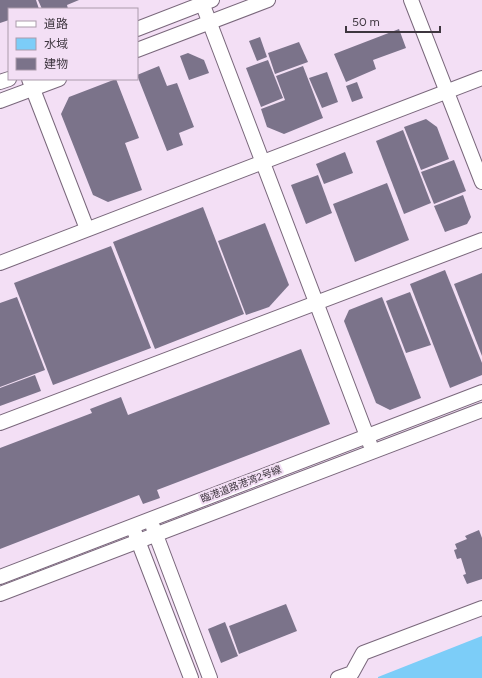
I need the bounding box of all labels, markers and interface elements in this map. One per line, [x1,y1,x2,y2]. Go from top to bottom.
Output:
legend [8,8,138,80]
scale bar [346,8,440,34]
text: 50 m [352,15,380,29]
text: 道路 [44,17,68,31]
text: 水域 [44,37,68,51]
text: 建物 [44,57,68,71]
street label: 臨港道路港湾2号線 [199,463,283,505]

